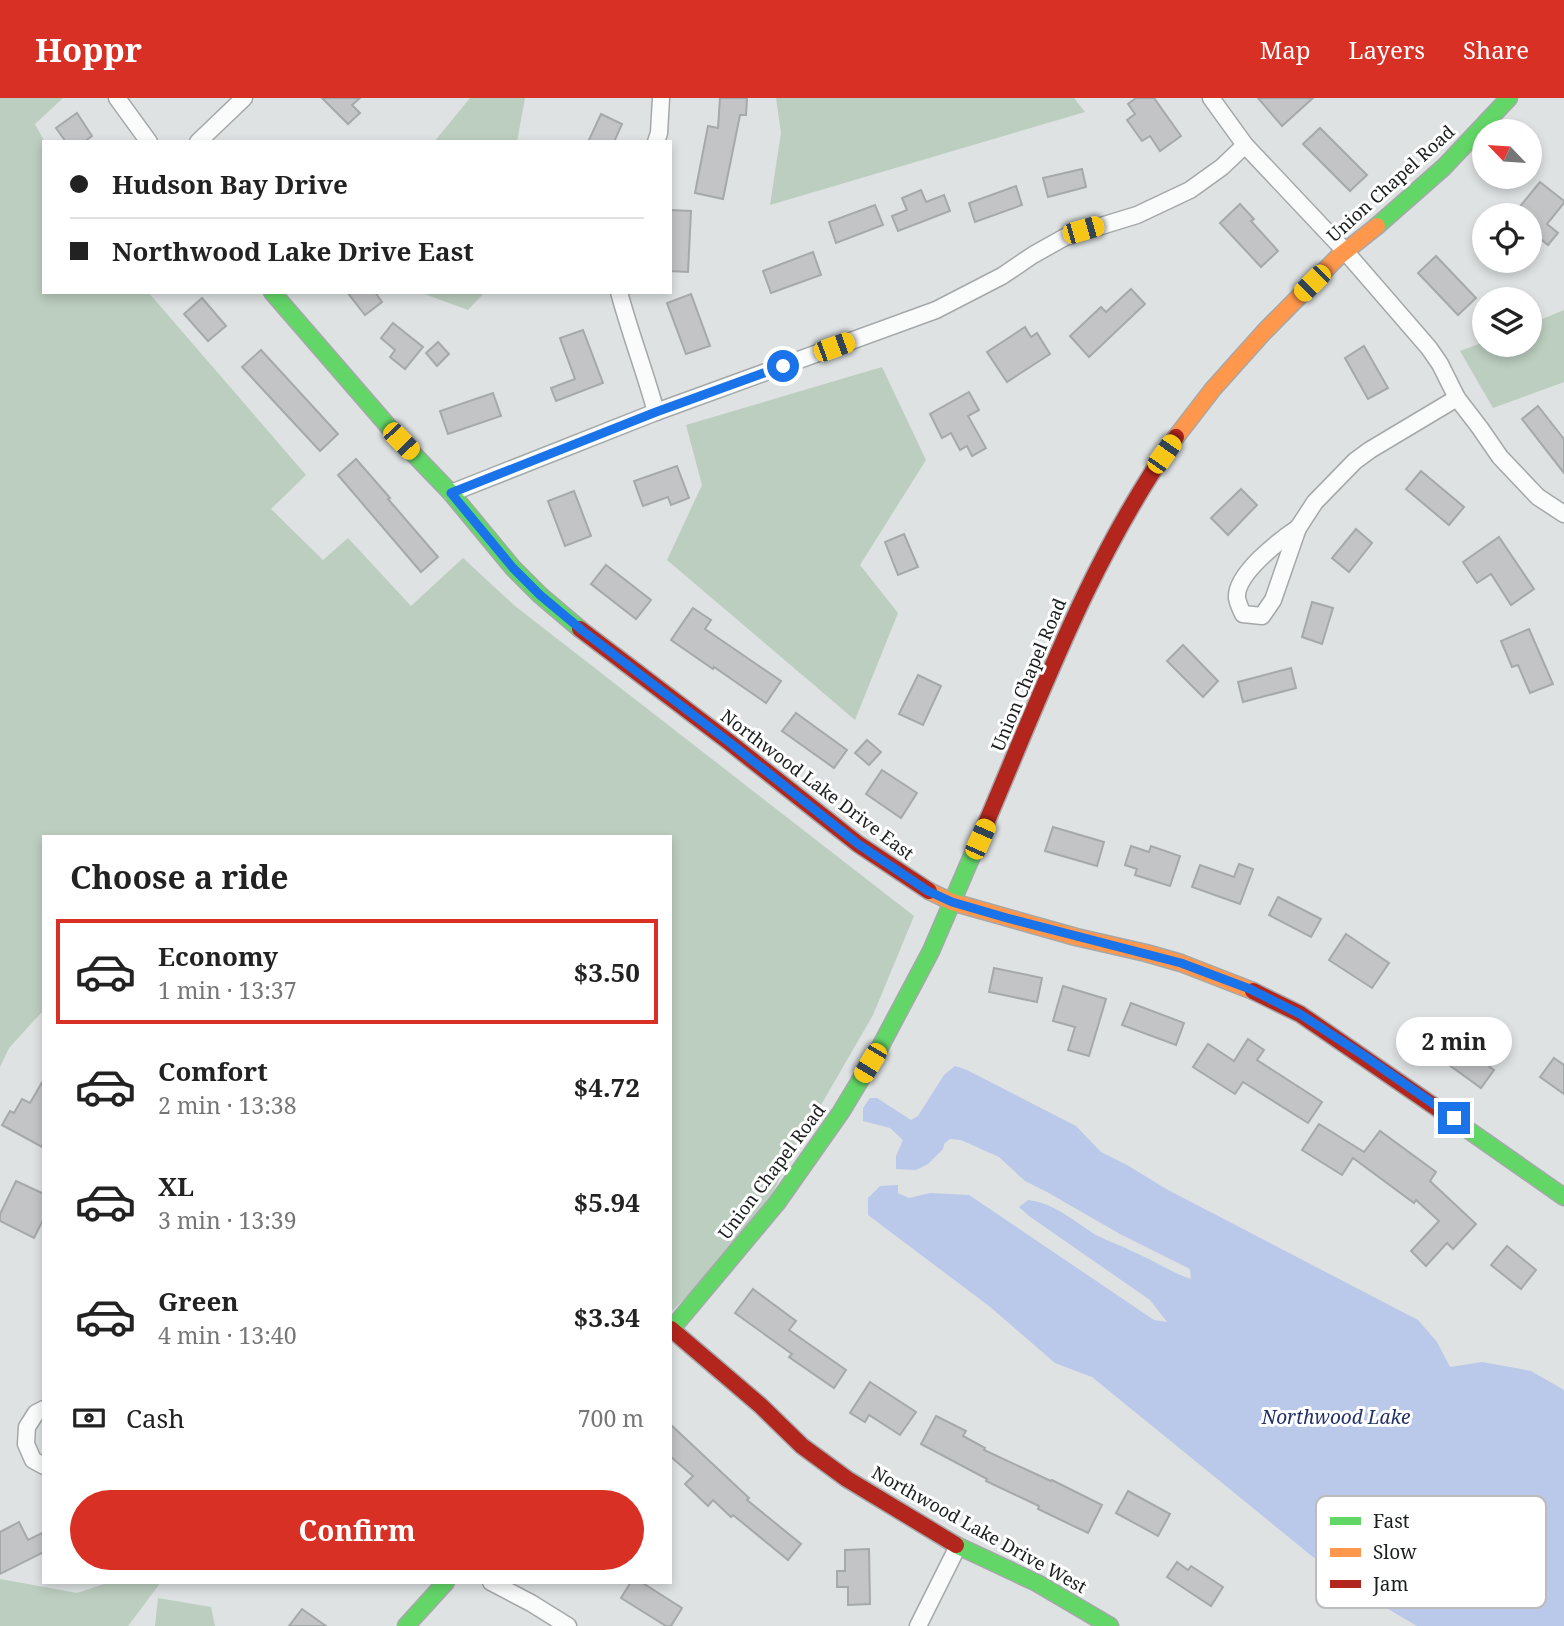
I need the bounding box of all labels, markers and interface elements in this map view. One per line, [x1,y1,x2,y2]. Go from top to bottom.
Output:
text: Hoppr [35,27,142,72]
text: Map [1260,33,1311,66]
text: Layers [1349,33,1425,66]
text: Share [1463,33,1529,66]
north arrow [1472,119,1542,189]
map controls [1472,119,1542,357]
street label: Union Chapel Road [1321,120,1459,247]
text: Hudson Bay Drive [112,166,348,202]
button: locate [1472,203,1542,273]
car [1060,214,1107,246]
text: Northwood Lake Drive East [112,233,474,269]
car [1290,261,1335,305]
button: layers [1472,287,1542,357]
car [811,330,858,364]
route start [767,350,799,382]
car [379,419,424,463]
car [1144,431,1185,477]
street label: Union Chapel Road [985,594,1071,755]
street label: Northwood Lake Drive East [716,704,919,865]
car [962,816,999,862]
text: Choose a ride [70,855,289,898]
text: Economy [158,938,278,974]
icon: car [74,940,137,1003]
text: $3.50 [574,954,640,990]
text: 1 min · 13:37 [158,974,296,1006]
callout: 2 min [1396,1016,1512,1066]
text: 2 min [1421,1025,1487,1057]
car [851,1040,890,1086]
text: Comfort [158,1053,268,1089]
icon: car [74,1055,137,1118]
text: $4.72 [574,1069,640,1105]
text: 2 min · 13:38 [158,1089,296,1121]
street label: Union Chapel Road [712,1099,830,1244]
route end [1438,1102,1470,1134]
text: XL [158,1168,194,1204]
icon: car [74,1170,137,1233]
text: $5.94 [574,1184,640,1220]
text: 3 min · 13:39 [158,1204,296,1236]
text: Green [158,1283,239,1319]
icon: car [74,1285,137,1348]
text: $3.34 [574,1299,640,1335]
text: 4 min · 13:40 [158,1319,296,1351]
icon: cash [70,1399,108,1437]
text: Cash [126,1400,185,1436]
text: 700 m [578,1402,644,1434]
water label: Northwood Lake [1261,1404,1410,1430]
street label: Northwood Lake Drive West [868,1460,1091,1598]
button: Confirm [70,1490,644,1570]
legend [1316,1496,1546,1608]
text: Fast [1373,1508,1410,1534]
text: Slow [1373,1539,1417,1565]
text: Jam [1372,1571,1408,1597]

